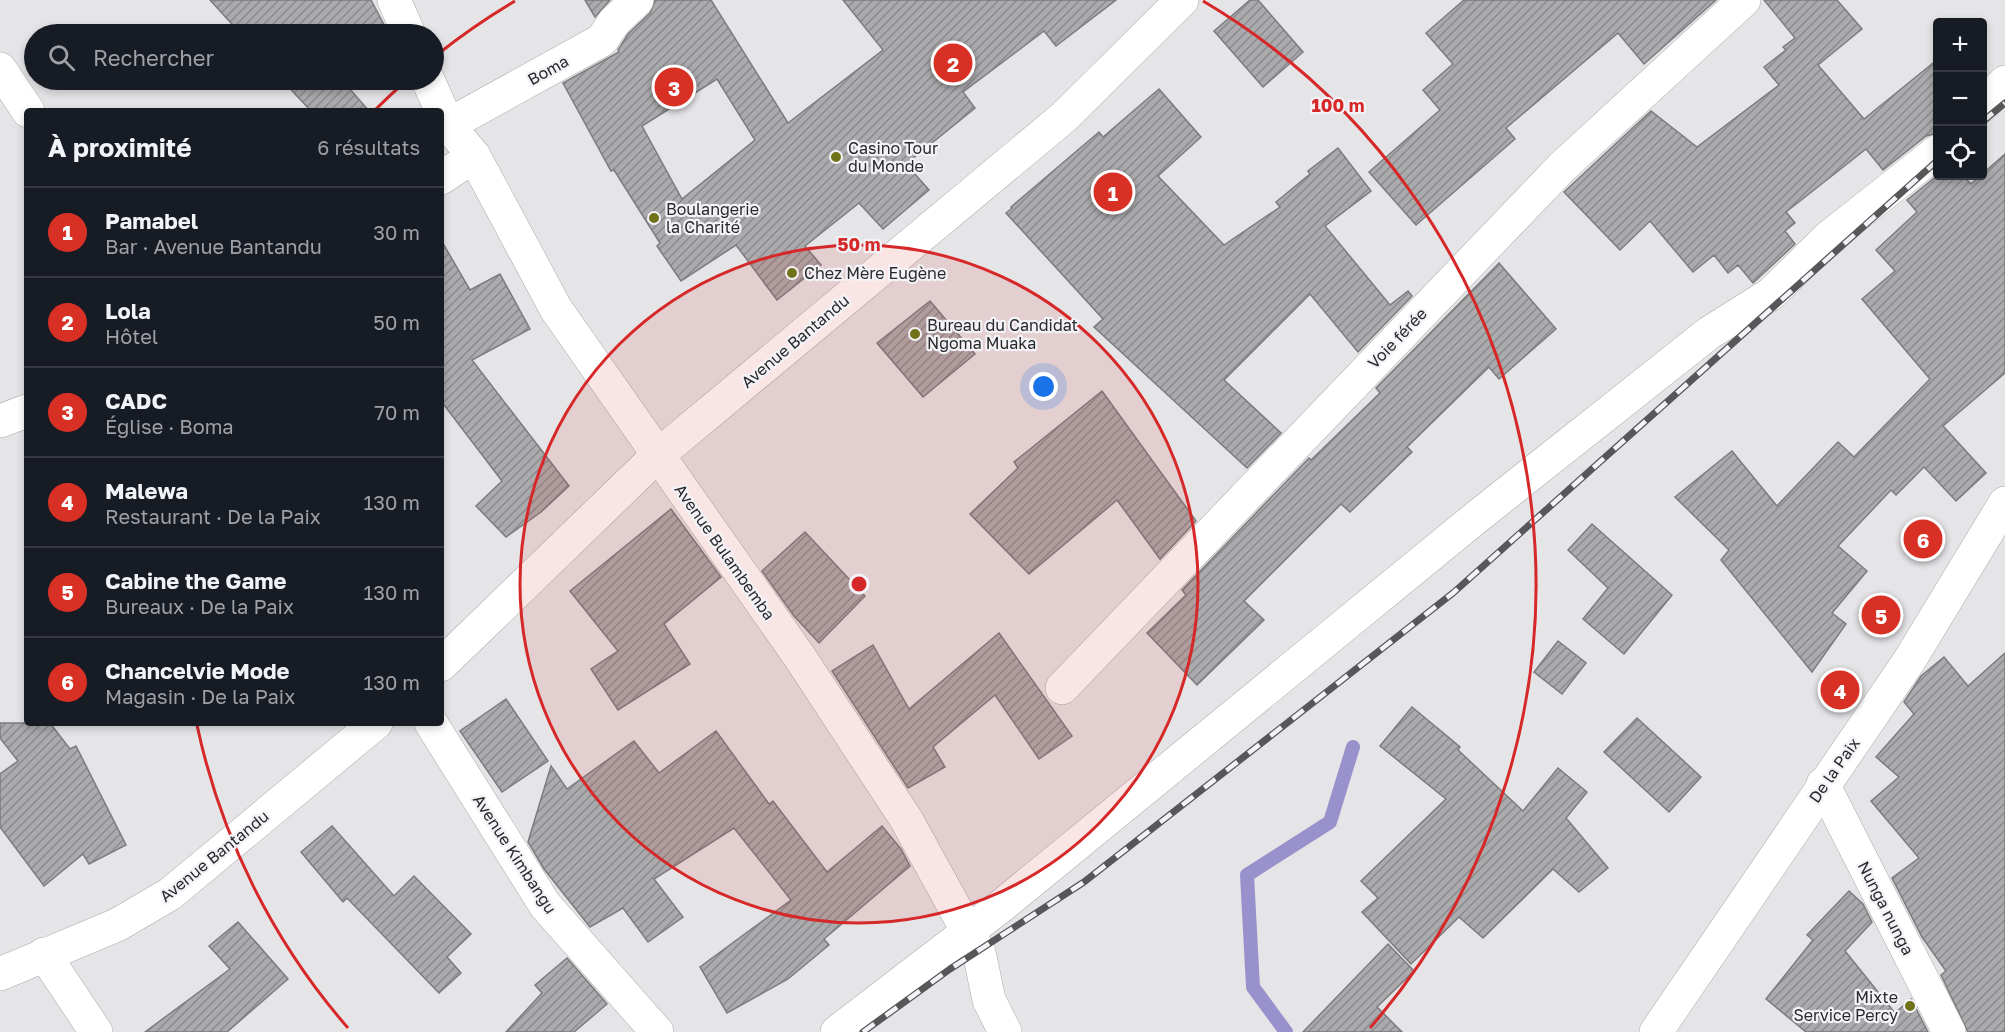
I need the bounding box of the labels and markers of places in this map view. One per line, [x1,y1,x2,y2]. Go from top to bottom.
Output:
pin: 2 [934,40,972,86]
pin: 3 [654,64,694,110]
place label: Casino Tour du Monde [848,138,938,176]
marker: Casino Tour du Monde [829,150,843,164]
pin: 1 [1094,170,1132,214]
place label: Boulangerie la Charité [666,199,759,237]
marker: Boulangerie la Charité [647,211,661,225]
place label: Chez Mère Eugène [804,263,946,283]
marker: Chez Mère Eugène [785,266,799,280]
place label: Bureau du Candidat Ngoma Muaka [927,315,1078,353]
marker: Bureau du Candidat Ngoma Muaka [908,327,922,341]
pin: 6 [1904,516,1942,562]
centre of rings [849,574,869,594]
pin: 5 [1862,592,1900,638]
pin: 4 [1820,668,1860,712]
place label: Mixte Service Percy [1793,987,1898,1025]
marker: Mixte Service Percy [1903,999,1917,1013]

